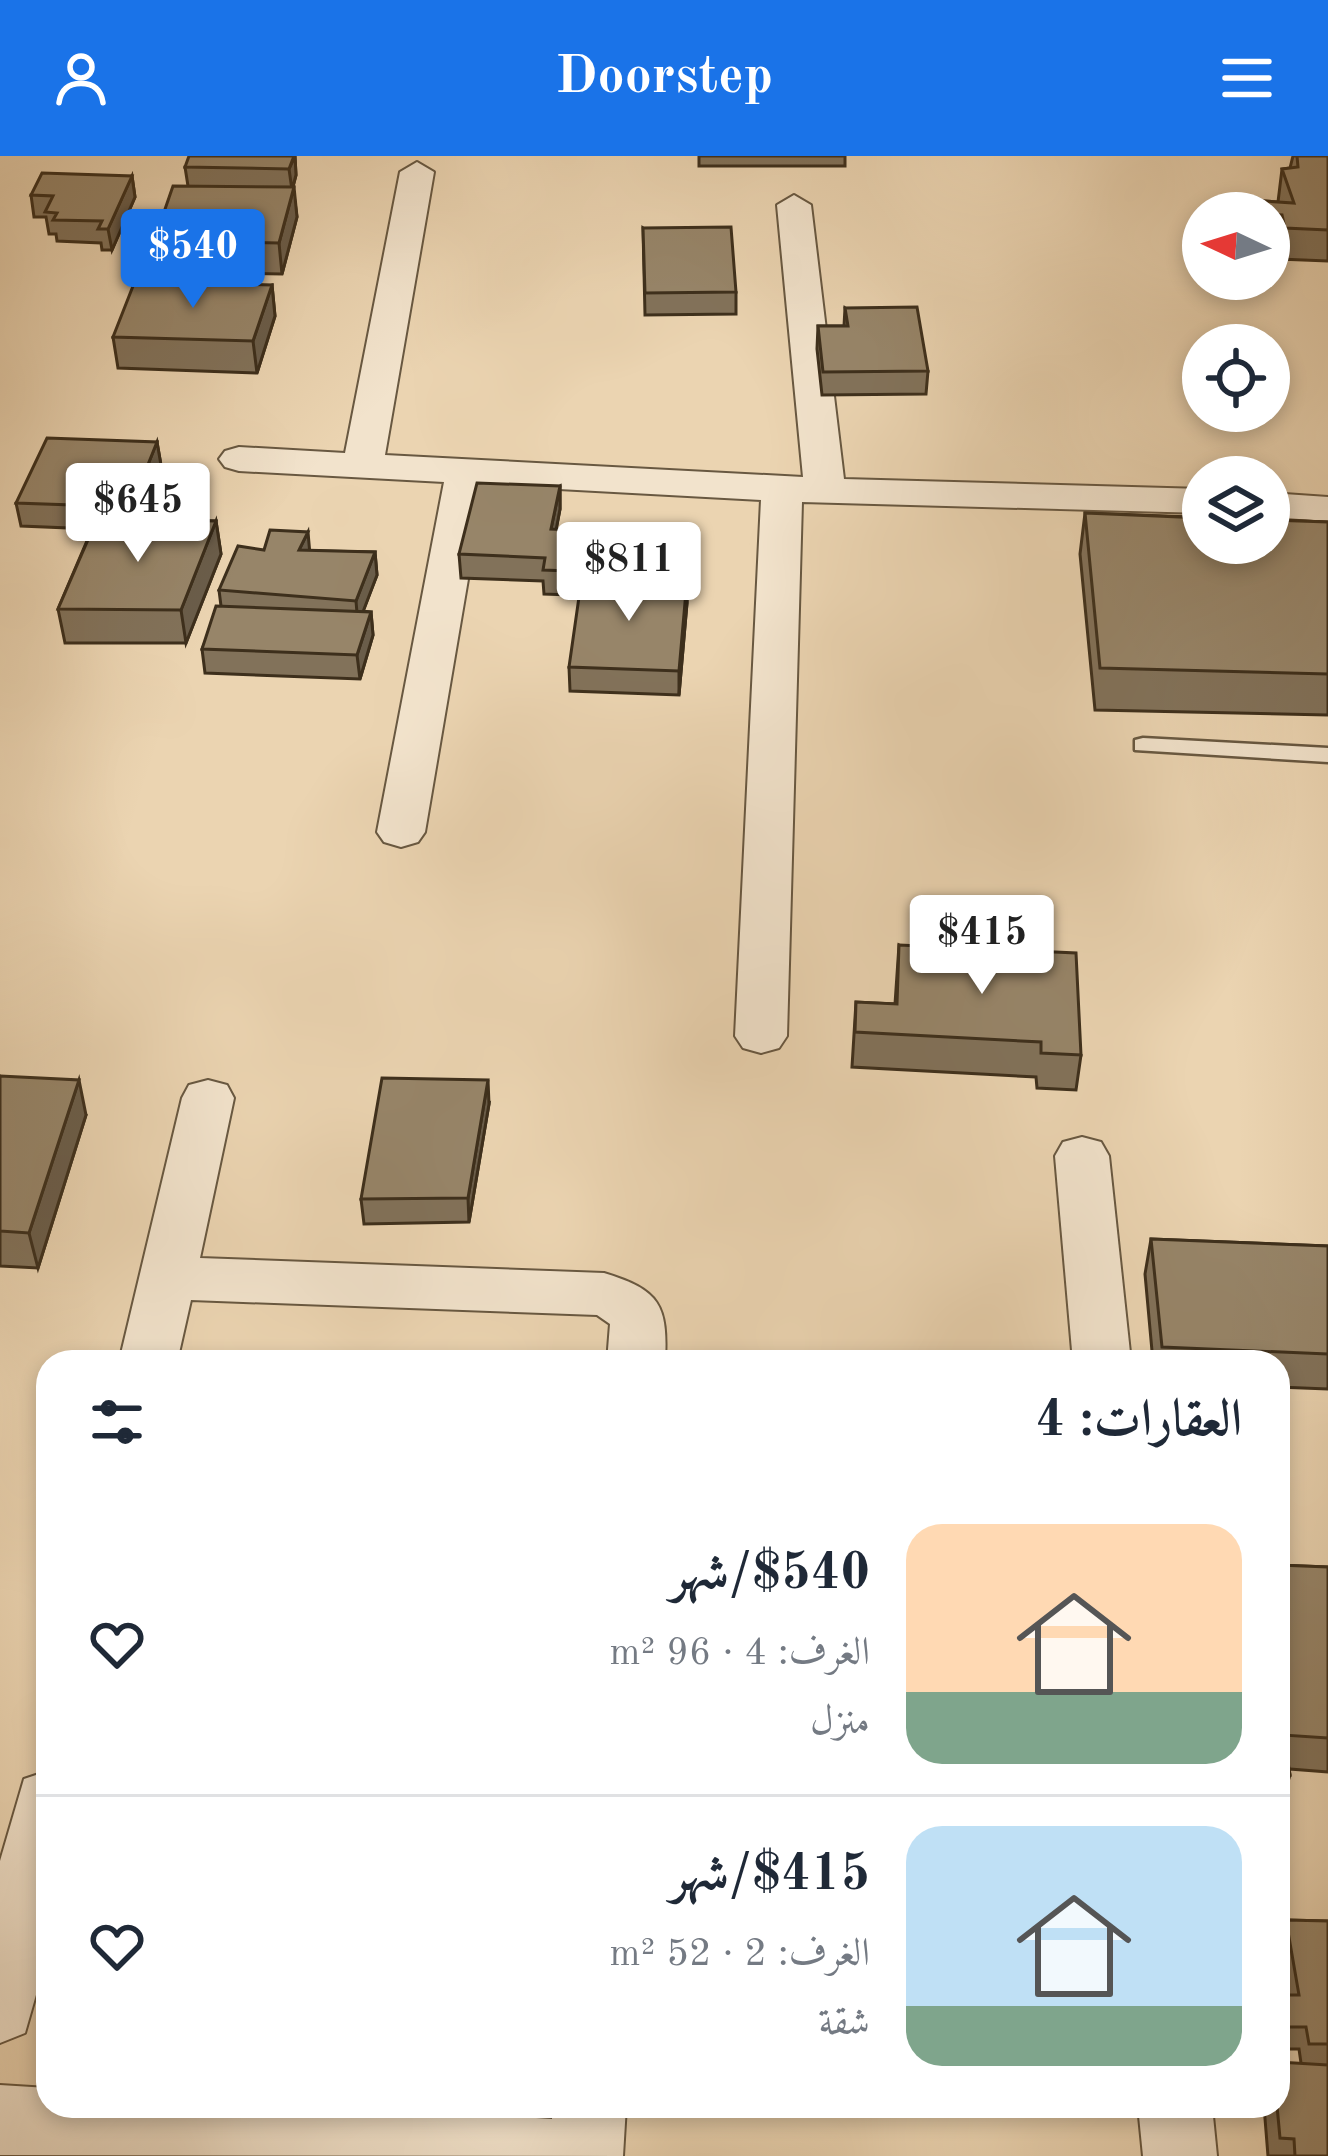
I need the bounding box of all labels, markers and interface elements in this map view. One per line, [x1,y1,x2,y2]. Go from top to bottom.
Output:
icon: person [48,45,114,111]
icon: menu [1214,45,1280,111]
text: Doorstep [555,51,773,105]
north arrow [1182,192,1290,300]
map controls [1182,192,1290,564]
pin: $540 [122,209,264,311]
text: $540 [148,228,238,267]
button: locate [1182,324,1290,432]
button: layers [1182,456,1290,564]
pin: $645 [67,463,209,565]
text: $645 [93,482,183,521]
pin: $811 [558,522,700,624]
text: $811 [584,541,674,580]
pin: $415 [911,895,1053,997]
text: $415 [937,914,1027,953]
icon: filters [84,1389,150,1455]
text: العقارات: 4 [1036,1396,1242,1447]
text: $540/شهر [670,1549,870,1600]
icon: home [1002,1572,1146,1716]
icon: heart [84,1611,150,1677]
text: الغرف: 4 · 96 m² [610,1634,870,1673]
text: منزل [810,1703,870,1742]
text: $415/شهر [670,1850,870,1901]
icon: home [1002,1874,1146,2018]
icon: heart [84,1913,150,1979]
text: الغرف: 2 · 52 m² [610,1935,870,1974]
text: شقة [818,2004,870,2043]

